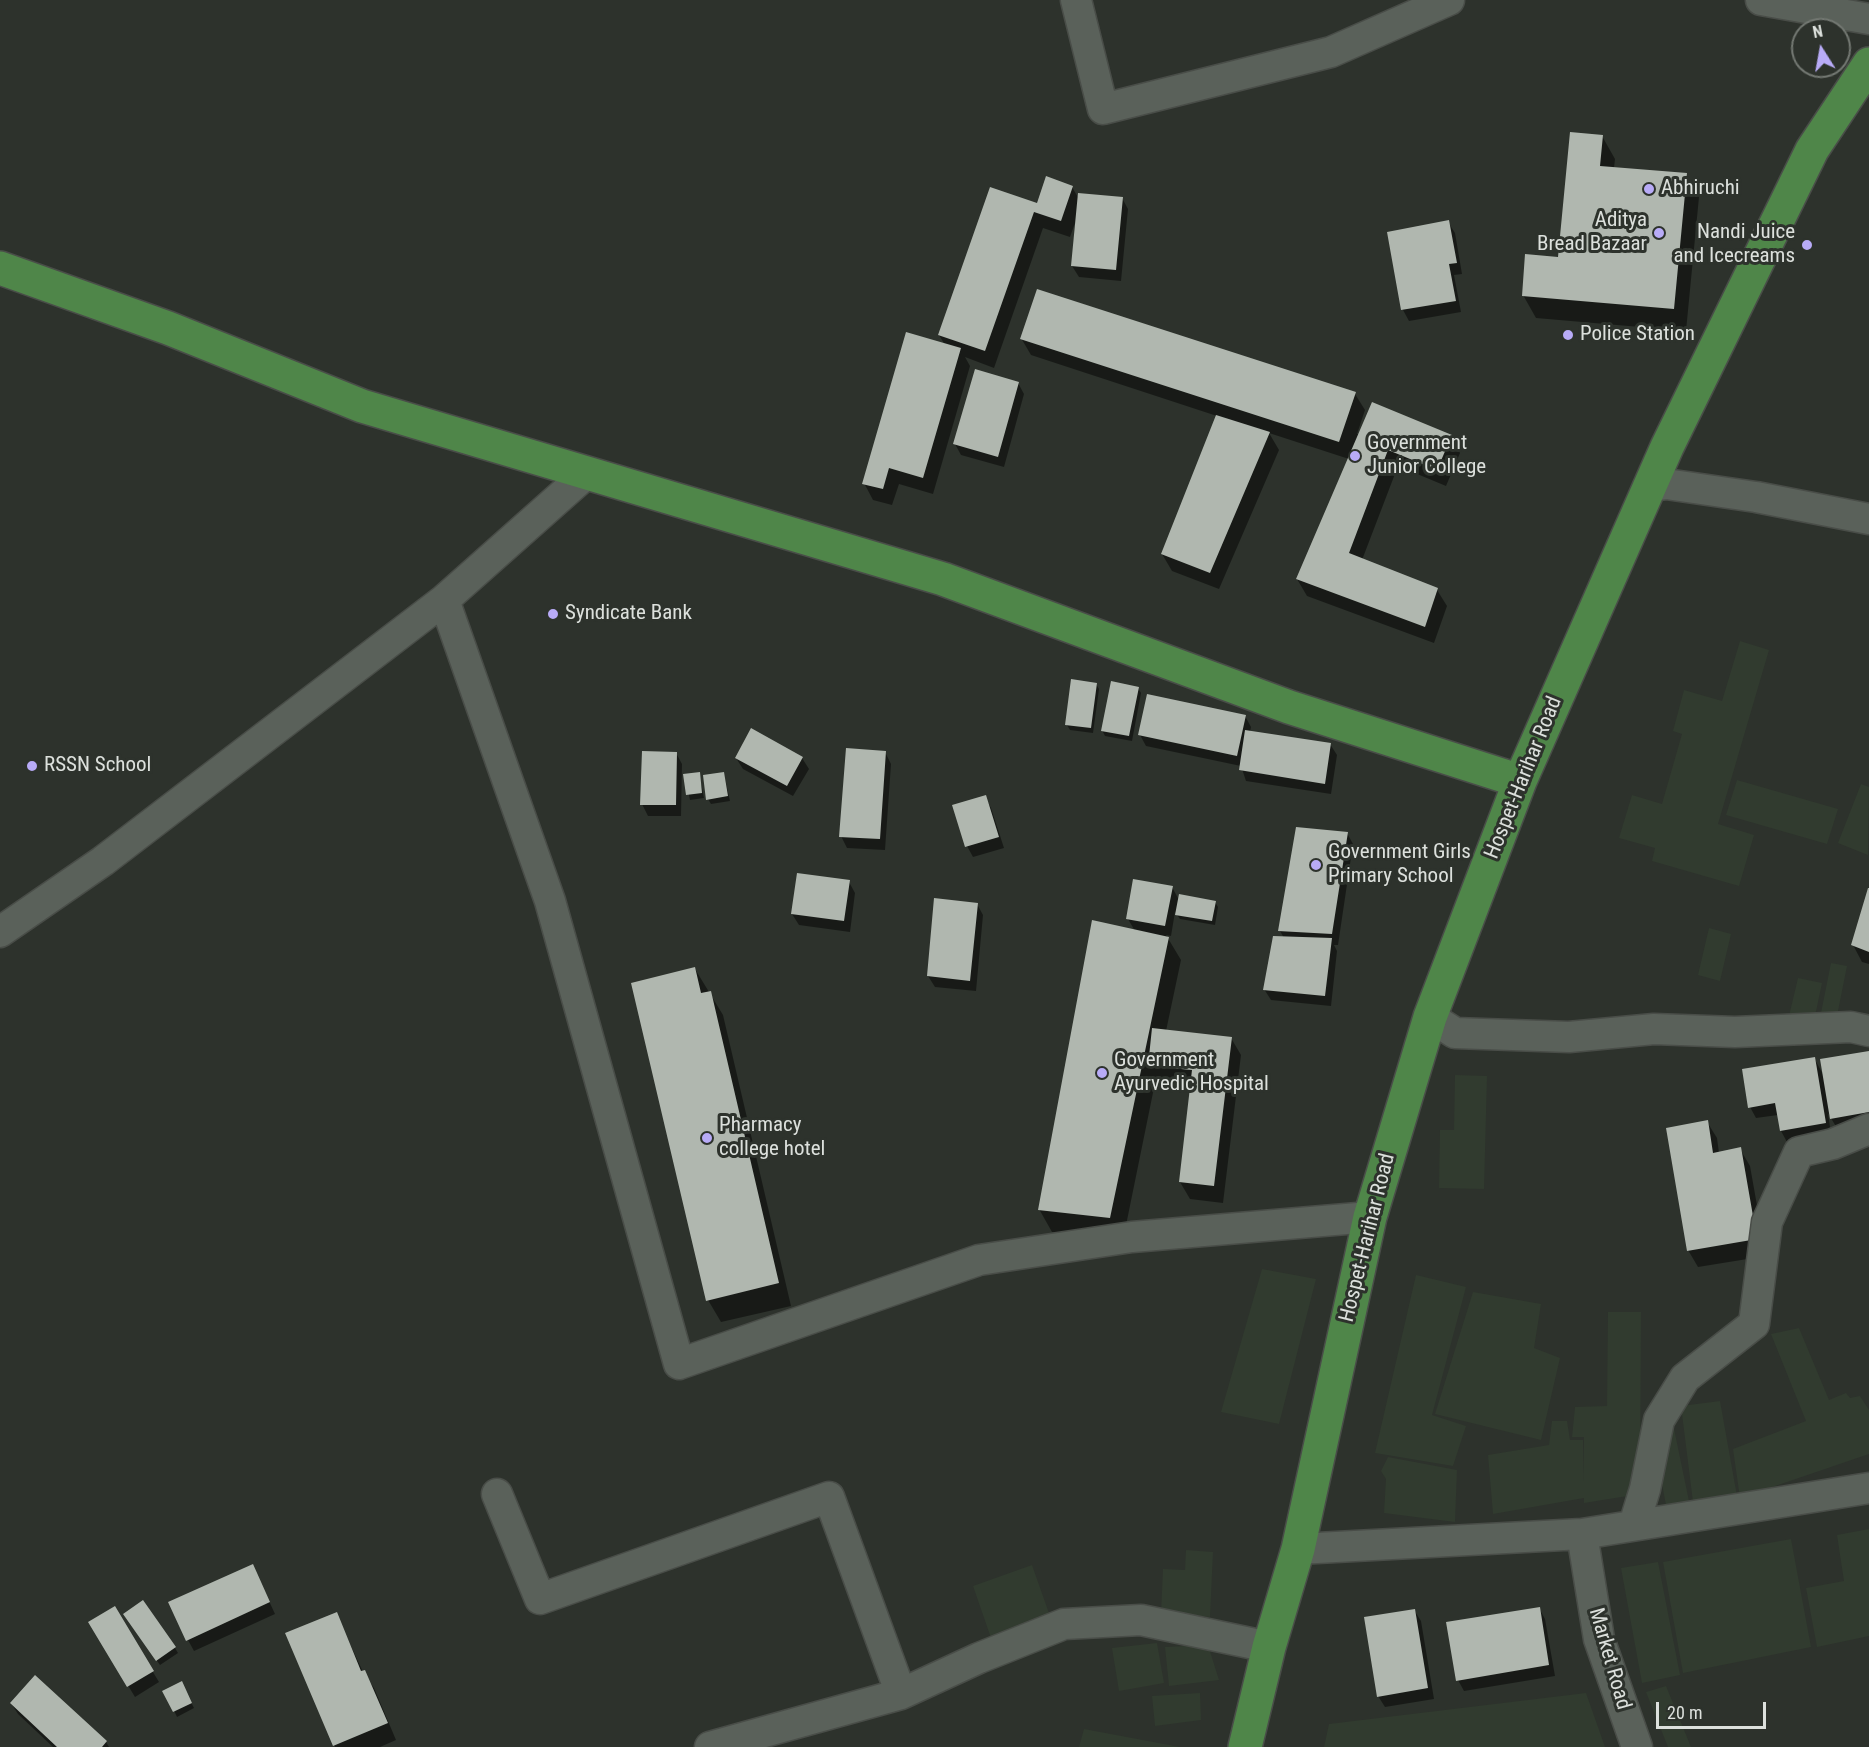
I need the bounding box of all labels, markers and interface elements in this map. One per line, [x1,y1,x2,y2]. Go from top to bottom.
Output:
north arrow [1791,18,1851,78]
text: N [1811,22,1824,42]
place label: Abhiruchi [1661,176,1740,202]
marker: Abhiruchi [1642,182,1656,196]
place label: Aditya Bread Bazaar [1537,208,1647,258]
place label: Nandi Juice and Icecreams [1674,220,1795,270]
marker: Aditya Bread Bazaar [1652,226,1666,240]
marker: Nandi Juice and Icecreams [1800,238,1814,252]
place label: Police Station [1580,322,1695,348]
marker: Police Station [1561,328,1575,342]
place label: Government Junior College [1367,431,1486,481]
marker: Government Junior College [1348,449,1362,463]
place label: Syndicate Bank [565,601,692,627]
marker: Syndicate Bank [546,607,560,621]
street label: Hospet-Harihar Road [1480,693,1568,863]
place label: RSSN School [44,753,151,779]
marker: RSSN School [25,759,39,773]
place label: Government Girls Primary School [1328,840,1471,890]
marker: Government Girls Primary School [1309,858,1323,872]
place label: Government Ayurvedic Hospital [1114,1048,1269,1098]
marker: Government Ayurvedic Hospital [1095,1066,1109,1080]
place label: Pharmacy college hotel [719,1113,825,1163]
marker: Pharmacy college hotel [700,1131,714,1145]
street label: Hospet-Harihar Road [1335,1151,1401,1325]
street label: Market Road [1582,1605,1636,1713]
scale bar [1659,1690,1768,1728]
text: 20 m [1667,1702,1702,1723]

